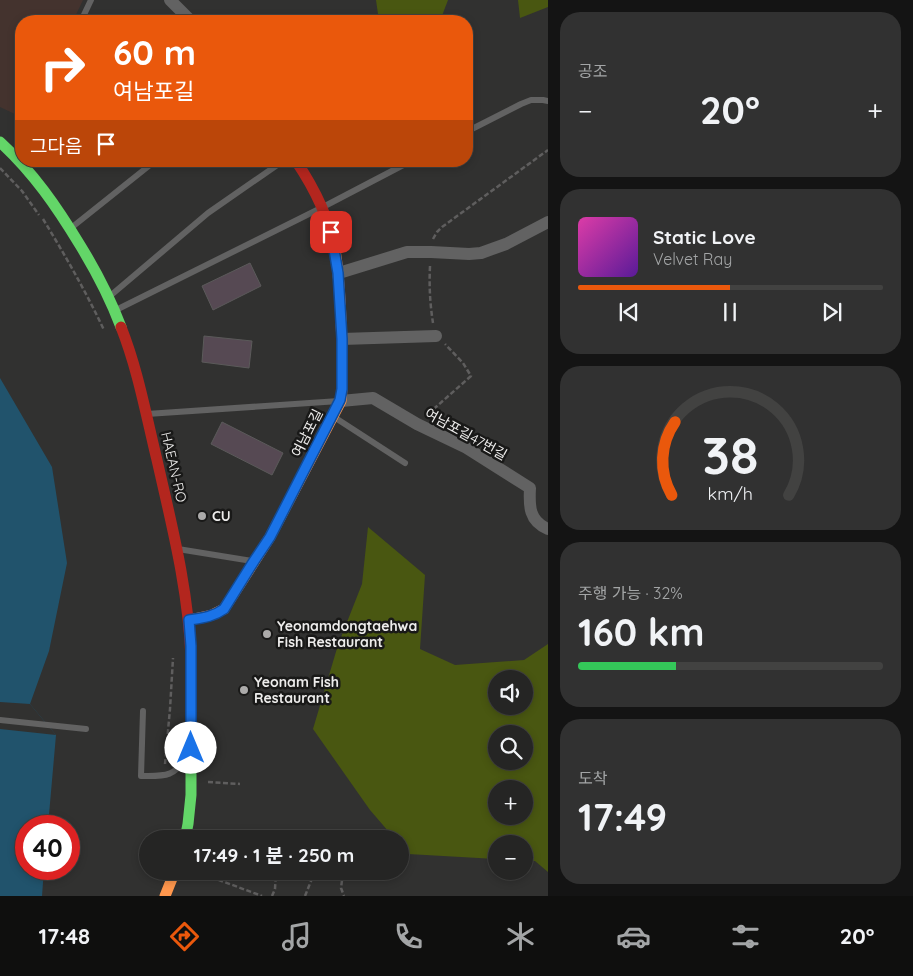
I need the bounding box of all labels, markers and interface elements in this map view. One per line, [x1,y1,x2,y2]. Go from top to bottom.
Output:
text: 60 m [113,30,196,74]
icon: right [30,35,95,100]
text: 공조 [578,61,607,81]
text: 여남포길 [113,77,194,105]
text: 20° [700,86,760,134]
text: − [578,93,593,128]
text: + [867,93,883,128]
icon: arrive [92,130,120,158]
text: 그다음 [30,134,82,158]
pin [310,211,352,253]
icon: arrive [317,218,345,246]
text: Static Love [653,225,756,249]
text: Velvet Ray [653,249,732,269]
icon: previous [615,298,643,326]
icon: pause [716,298,744,326]
icon: next [818,298,846,326]
street label: 여남포길47번길 [422,404,510,464]
street label: 여남포길 [287,406,327,460]
text: 38 [702,422,759,487]
street label: HAEAN-RO [157,430,191,504]
text: km/h [708,482,753,504]
place label: CU [212,507,231,525]
marker: CU [196,510,208,522]
text: 주행 가능 · 32% [578,583,683,603]
text: 160 km [578,608,704,656]
place label: Yeonamdongtaehwa Fish Restaurant [277,617,417,651]
marker: Yeonamdongtaehwa Fish Restaurant [261,628,273,640]
map controls [488,670,533,880]
button: sound [488,670,533,715]
place label: Yeonam Fish Restaurant [254,673,339,707]
marker: Yeonam Fish Restaurant [238,684,250,696]
position arrow [164,721,216,773]
button: search [488,725,533,770]
text: 도착 [578,768,607,788]
button: + [488,780,533,825]
text: 17:49 [578,793,667,841]
speed limit sign: 40 [15,815,80,880]
button: − [488,835,533,880]
text: 17:49 · 1 분 · 250 m [194,843,354,867]
icon: directions [167,919,202,954]
icon: music [279,919,314,954]
icon: phone [391,919,426,954]
icon: climate [503,919,538,954]
icon: car [616,919,651,954]
icon: filters [728,919,763,954]
text: 17:48 [39,922,90,950]
text: 20° [840,922,874,950]

